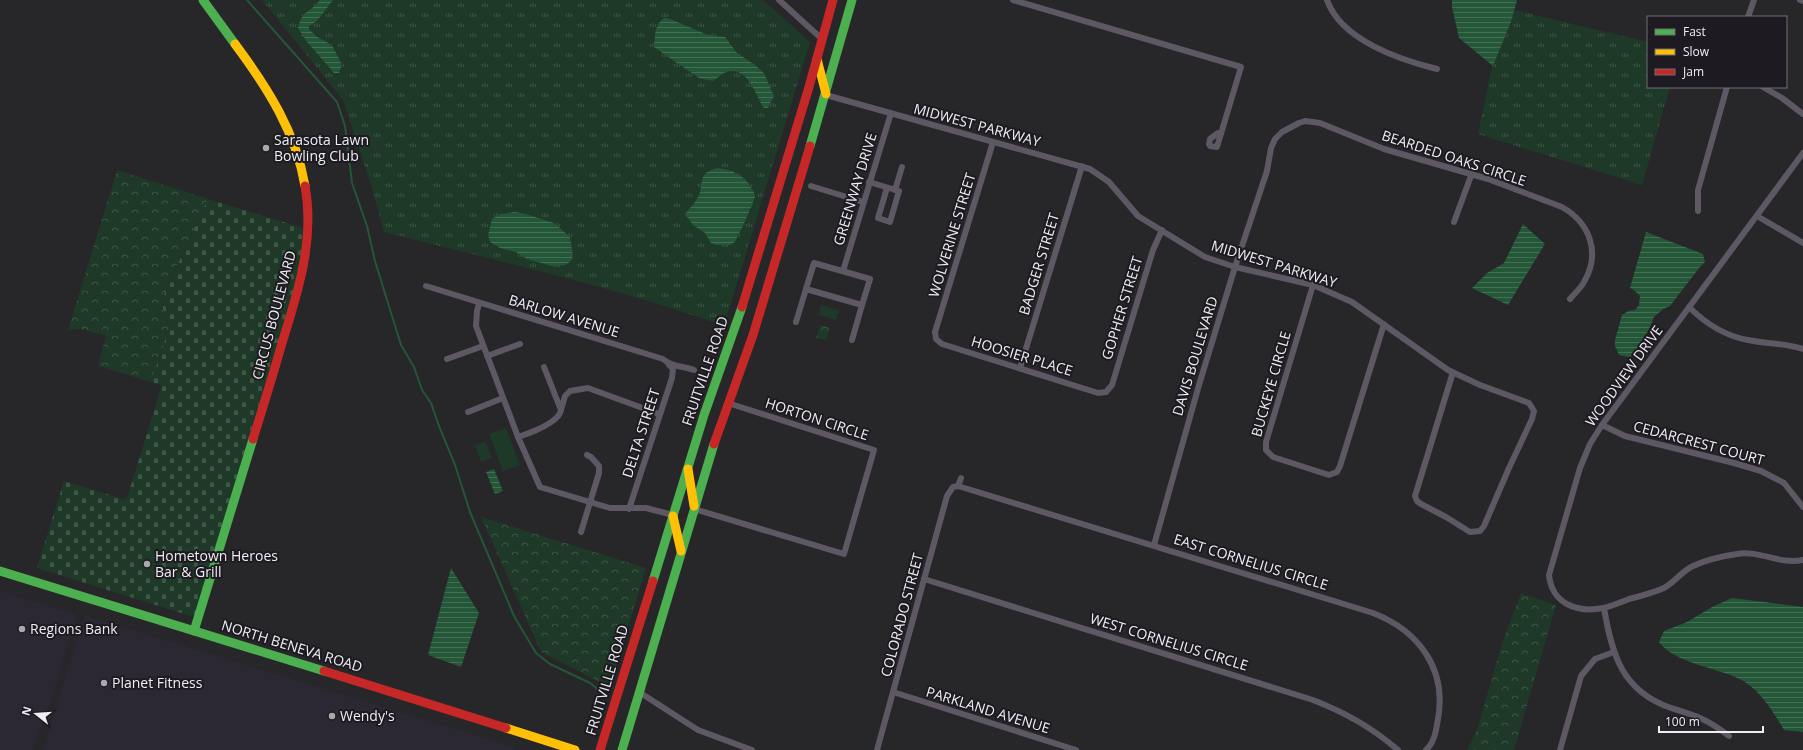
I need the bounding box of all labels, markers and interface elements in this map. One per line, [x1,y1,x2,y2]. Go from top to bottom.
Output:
legend [1647,16,1787,88]
text: Fast [1683,23,1706,40]
text: Slow [1683,43,1710,60]
text: Jam [1682,63,1704,80]
street label: MIDWEST PARKWAY [912,98,1043,151]
street label: BEARDED OAKS CIRCLE [1379,125,1529,190]
place label: Sarasota Lawn Bowling Club [274,130,369,165]
street label: GREENWAY DRIVE [828,130,881,248]
marker: Sarasota Lawn Bowling Club [261,143,271,153]
street label: WOLVERINE STREET [924,170,980,299]
street label: BADGER STREET [1014,210,1063,317]
street label: MIDWEST PARKWAY [1209,235,1339,292]
street label: CIRCUS BOULEVARD [247,248,300,382]
street label: GOPHER STREET [1097,254,1146,362]
street label: BARLOW AVENUE [506,290,622,341]
street label: DAVIS BOULEVARD [1167,294,1222,418]
street label: FRUITVILLE ROAD [677,314,732,428]
street label: WOODVIEW DRIVE [1581,321,1667,430]
street label: BUCKEYE CIRCLE [1246,329,1295,439]
street label: HOOSIER PLACE [969,331,1075,380]
street label: DELTA STREET [617,386,664,480]
street label: HORTON CIRCLE [763,393,871,444]
street label: CEDARCREST COURT [1632,416,1767,469]
street label: EAST CORNELIUS CIRCLE [1172,529,1331,594]
place label: Hometown Heroes Bar & Grill [155,546,278,581]
street label: COLORADO STREET [876,551,927,679]
marker: Hometown Heroes Bar & Grill [142,559,152,569]
street label: WEST CORNELIUS CIRCLE [1088,608,1251,675]
street label: NORTH BENEVA ROAD [219,615,365,676]
place label: Regions Bank [30,619,118,638]
street label: FRUITVILLE ROAD [581,622,632,737]
marker: Regions Bank [17,624,27,634]
place label: Planet Fitness [112,673,203,692]
marker: Planet Fitness [99,678,109,688]
street label: PARKLAND AVENUE [924,682,1052,737]
north arrow [16,694,56,734]
text: N [17,704,34,717]
place label: Wendy's [340,706,395,725]
scale bar [1659,708,1763,734]
marker: Wendy's [327,711,337,721]
text: 100 m [1665,713,1700,730]

